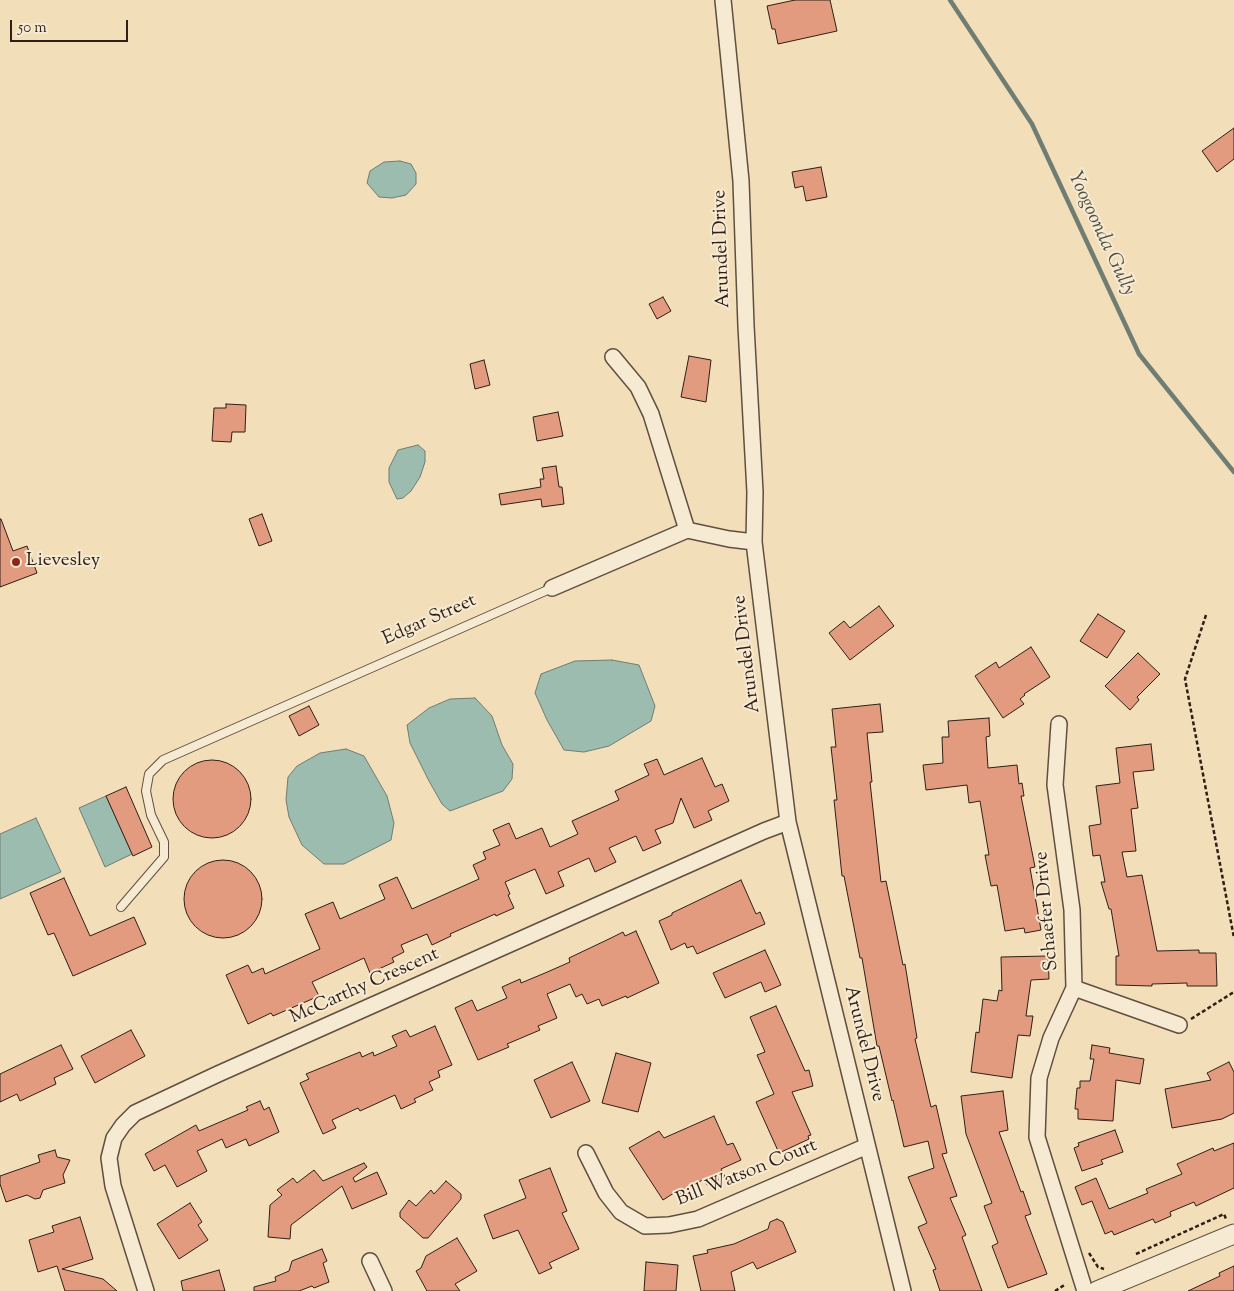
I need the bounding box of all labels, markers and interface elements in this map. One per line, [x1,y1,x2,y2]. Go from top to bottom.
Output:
scale bar [12,10,130,42]
text: 50 m [18,18,47,39]
water label: Yoogoonda Gully [1061,168,1139,300]
street label: Arundel Drive [710,189,736,309]
place label: Lievesley [26,551,100,573]
marker: Lievesley [10,556,22,568]
street label: Edgar Street [380,590,480,652]
street label: Arundel Drive [729,594,767,714]
street label: Schaefer Drive [1031,850,1065,972]
street label: McCarthy Crescent [287,944,443,1030]
street label: Arundel Drive [838,984,888,1104]
street label: Bill Watson Court [673,1135,821,1213]

